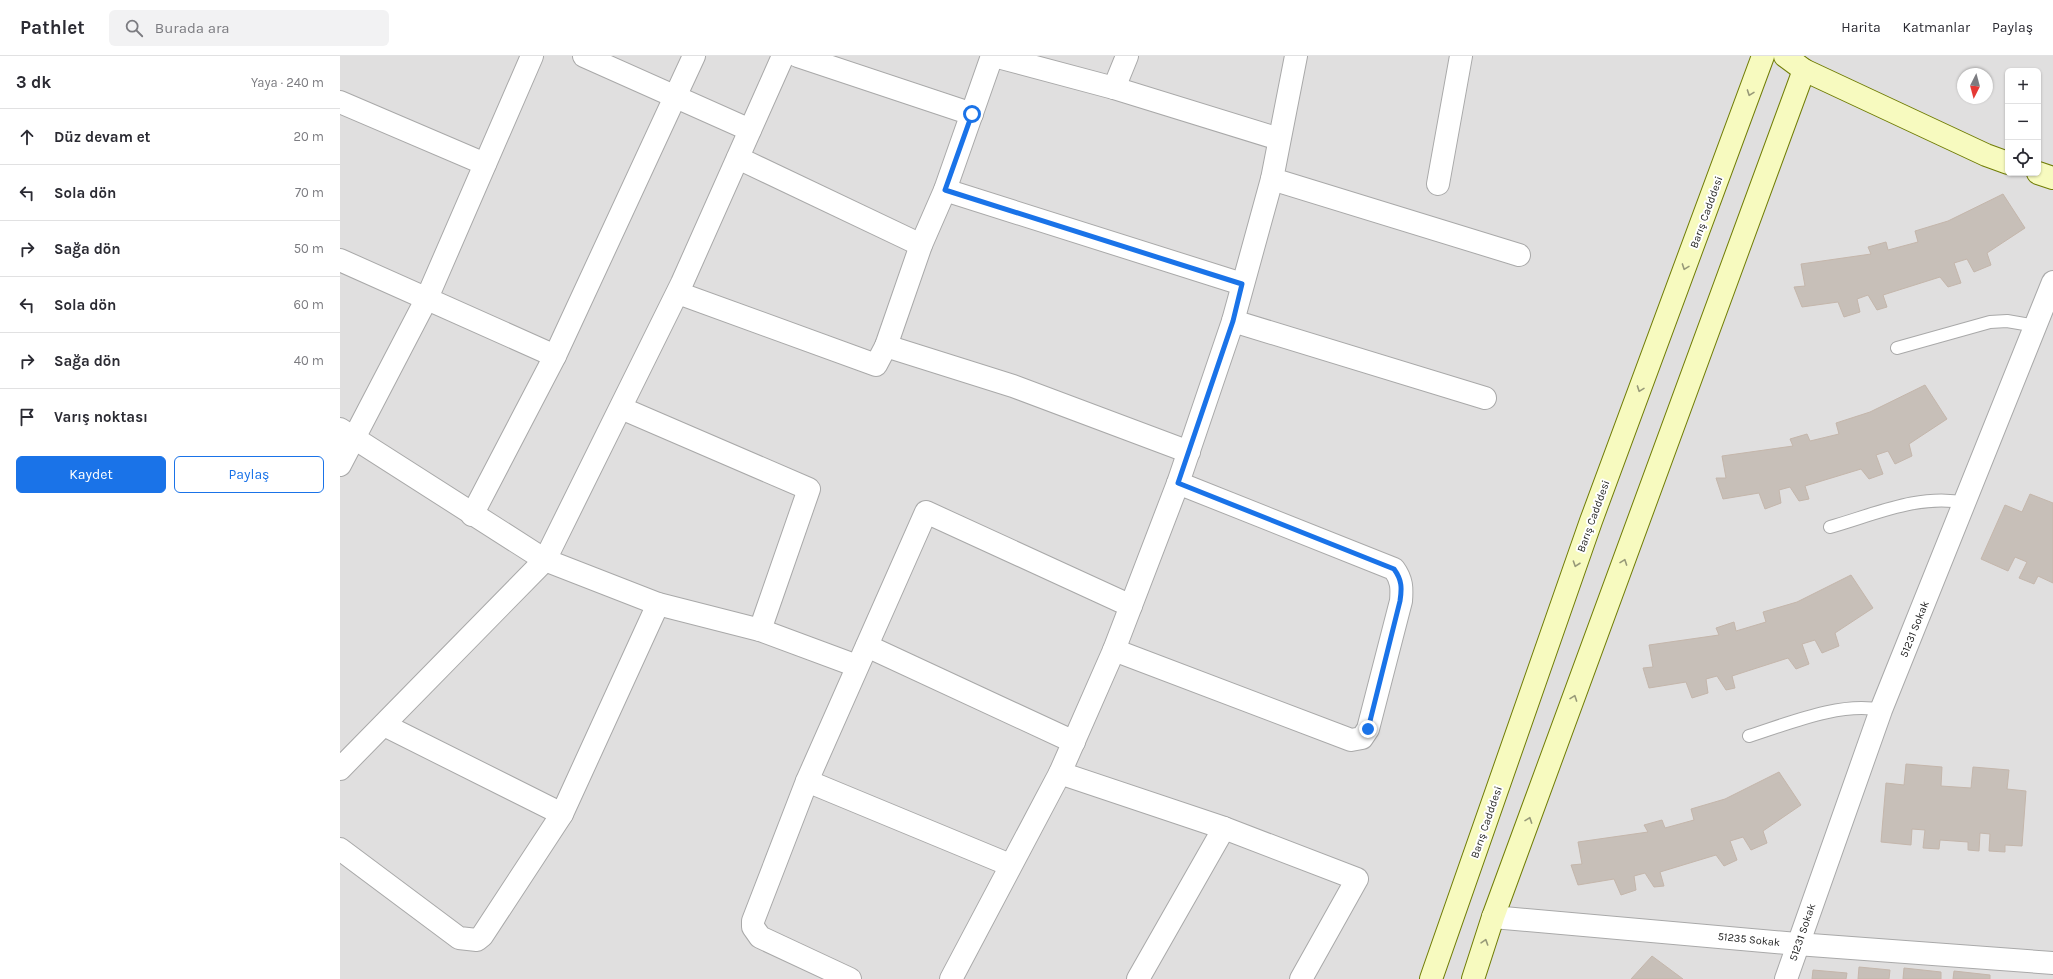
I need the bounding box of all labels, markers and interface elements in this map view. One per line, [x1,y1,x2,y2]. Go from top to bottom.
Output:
search box [109,10,389,46]
text: Pathlet [20,17,85,39]
icon: search [123,17,145,39]
text: Burada ara [155,19,230,37]
text: Harita [1841,19,1881,36]
text: Katmanlar [1903,19,1970,36]
text: Paylaş [1992,19,2033,36]
north arrow [1957,68,1993,104]
map controls [2005,68,2041,176]
button: + [2005,68,2041,104]
text: 3 dk [16,72,51,92]
text: Yaya · 240 m [251,75,324,90]
one-way arrow [1746,89,1755,96]
button: − [2005,104,2041,140]
route start [963,105,981,123]
icon: ahead [16,126,38,148]
text: Düz devam et [54,128,151,146]
text: 20 m [294,129,324,144]
button: locate [2005,140,2041,176]
street label: Barış Cadddesi [1687,174,1726,250]
icon: left [16,182,38,204]
text: Sola dön [54,184,116,202]
text: 70 m [295,185,324,200]
icon: right [16,238,38,260]
text: Sağa dön [54,240,121,258]
text: 50 m [294,241,324,256]
one-way arrow [1682,264,1690,271]
icon: left [16,294,38,316]
text: Sola dön [54,296,116,314]
text: 60 m [294,297,324,312]
icon: right [16,350,38,372]
text: Sağa dön [54,352,121,370]
text: 40 m [294,353,324,368]
one-way arrow [1636,385,1645,392]
icon: arrive [16,406,38,428]
text: Varış noktası [54,408,148,426]
button: Kaydet [16,456,166,493]
button: Paylaş [174,456,324,493]
street label: Barış Cadddesi [1574,478,1613,554]
one-way arrow [1619,559,1627,566]
one-way arrow [1572,560,1581,567]
street label: 51231 Sokak [1897,599,1932,659]
one-way arrow [1570,694,1578,701]
route end [1359,720,1377,738]
street label: Barış Cadddesi [1468,784,1505,860]
one-way arrow [1525,816,1533,823]
street label: 51231 Sokak [1787,902,1818,963]
street label: 51235 Sokak [1717,930,1781,949]
one-way arrow [1480,939,1489,946]

